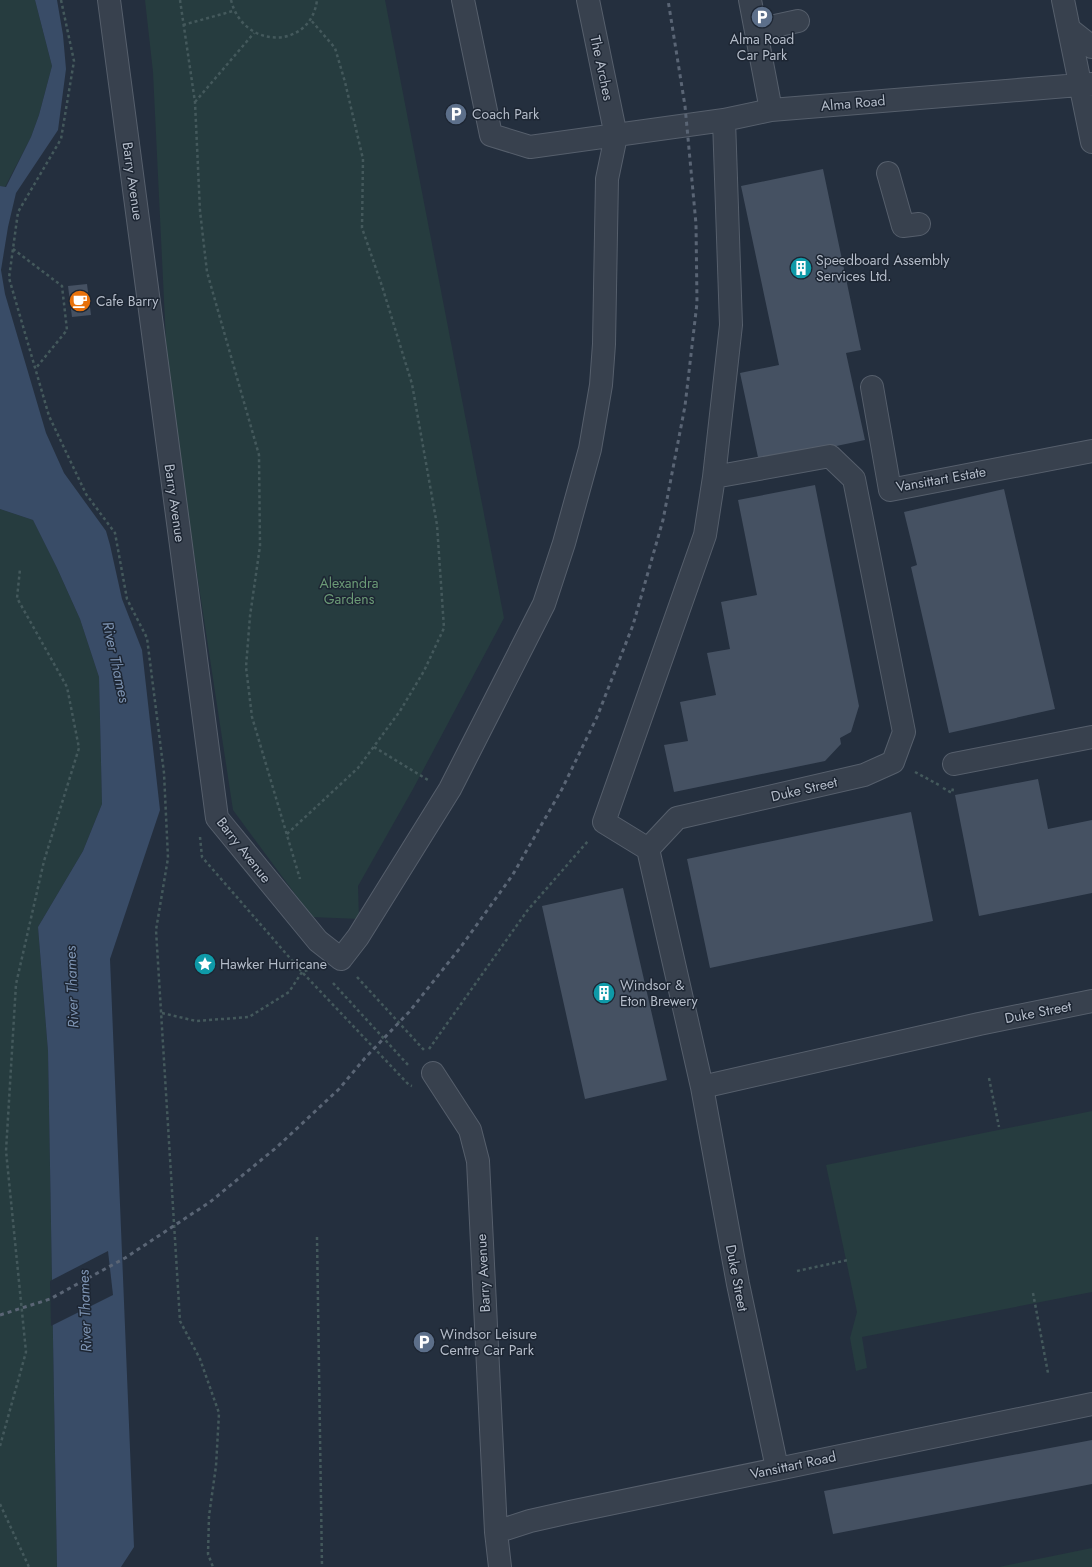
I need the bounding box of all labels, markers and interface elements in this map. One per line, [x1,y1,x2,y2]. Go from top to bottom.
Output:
parking icon: Alma Road Car Park [749,4,775,30]
place label: Alma Road Car Park [730,29,794,65]
street label: The Arches [585,34,619,103]
street label: Alma Road [820,90,886,116]
parking icon: Coach Park [443,101,469,127]
place label: Coach Park [472,104,540,124]
street label: Barry Avenue [118,141,148,221]
place label: Speedboard Assembly Services Ltd. [816,250,950,286]
building icon: Speedboard Assembly Services Ltd. [788,255,814,281]
cafe icon: Cafe Barry [67,288,93,314]
place label: Cafe Barry [96,291,159,311]
street label: Vansittart Estate [894,461,988,497]
street label: Barry Avenue [160,463,190,543]
park label: Alexandra Gardens [320,573,378,609]
water label: River Thames [97,619,135,705]
street label: Duke Street [769,772,840,806]
street label: Barry Avenue [212,813,276,887]
water label: River Thames [60,945,84,1029]
place icon: Hawker Hurricane [192,951,218,977]
place label: Hawker Hurricane [220,954,327,974]
place label: Windsor & Eton Brewery [620,975,698,1011]
building icon: Windsor & Eton Brewery [591,980,617,1006]
street label: Duke Street [1003,996,1074,1028]
street label: Barry Avenue [471,1233,495,1313]
street label: Duke Street [721,1243,753,1314]
water label: River Thames [73,1269,97,1353]
place label: Windsor Leisure Centre Car Park [440,1324,537,1360]
parking icon: Windsor Leisure Centre Car Park [411,1329,437,1355]
street label: Vansittart Road [748,1446,838,1484]

